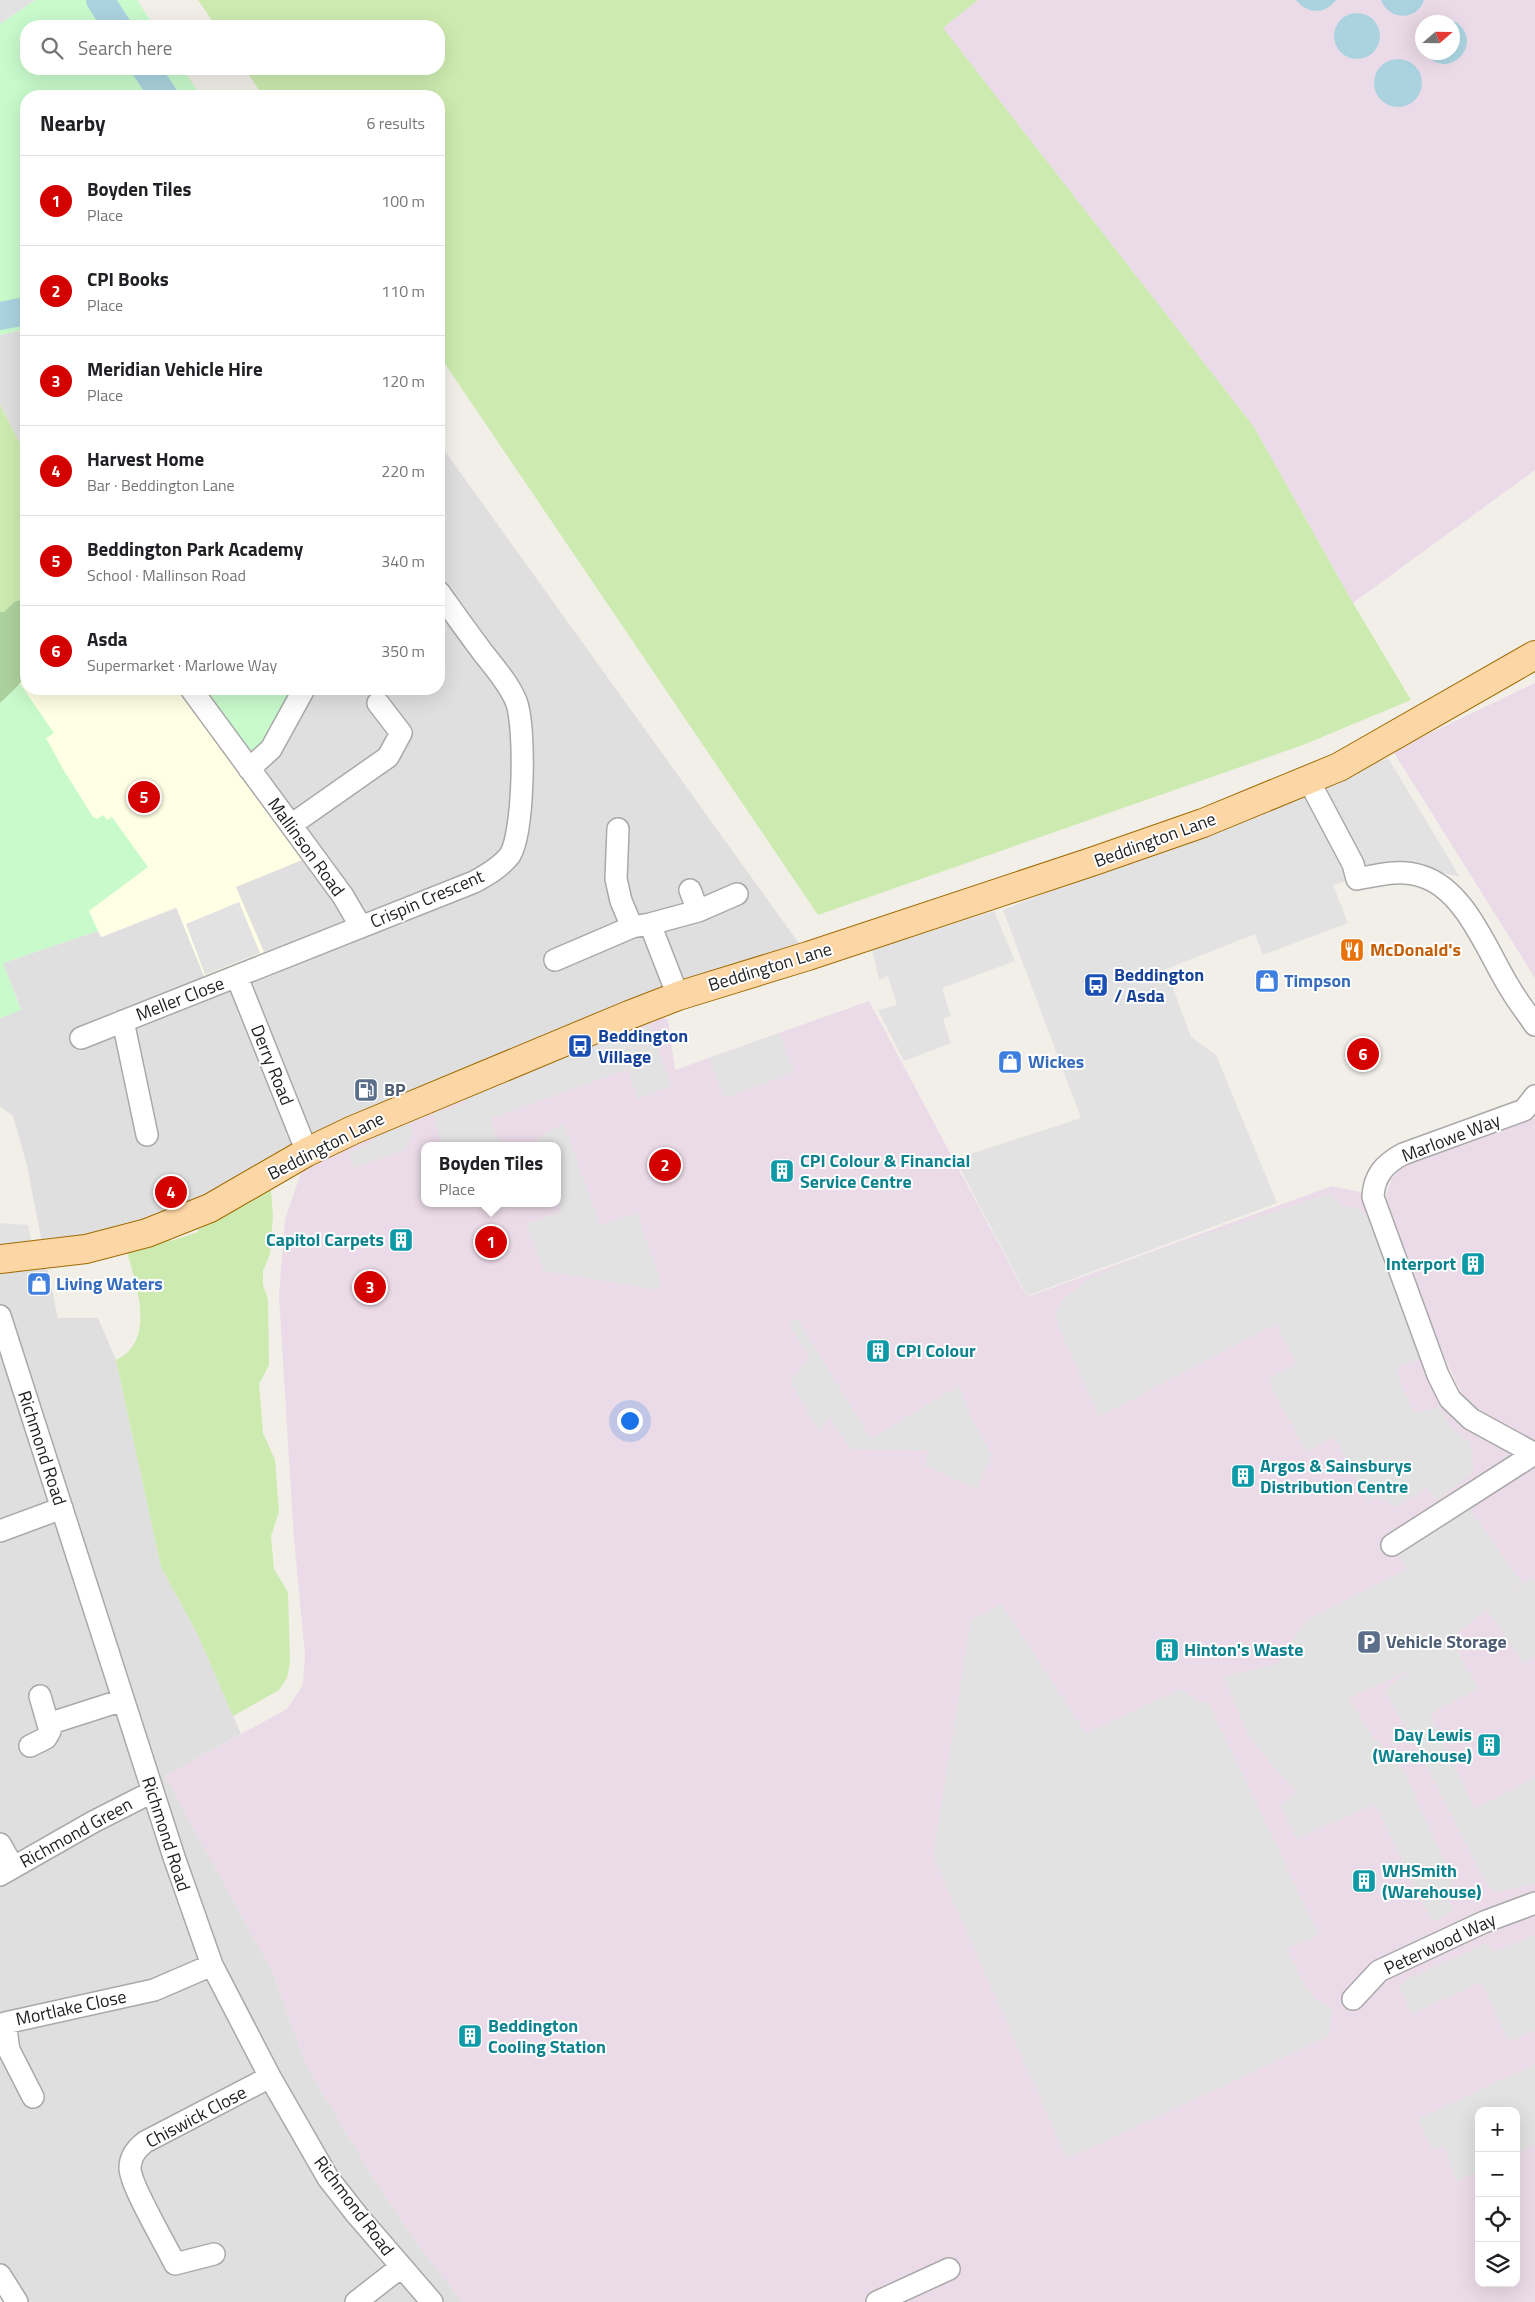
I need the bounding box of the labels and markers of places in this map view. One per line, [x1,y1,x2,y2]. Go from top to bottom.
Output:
pin: 5 [128,778,160,816]
place label: McDonald's [1370,936,1461,963]
restaurant icon: McDonald's [1339,937,1365,963]
place label: Beddington / Asda [1114,961,1204,1009]
place label: Timpson [1284,967,1351,994]
shop icon: Timpson [1254,968,1280,994]
bus stop icon: Beddington / Asda [1083,972,1109,998]
place label: Beddington Village [598,1022,688,1070]
bus stop icon: Beddington Village [567,1033,593,1059]
pin: 6 [1347,1035,1379,1073]
place label: Wickes [1028,1048,1084,1075]
shop icon: Wickes [997,1049,1023,1075]
place label: BP [384,1076,406,1103]
fuel station icon: BP [353,1077,379,1103]
pin: 2 [649,1146,681,1184]
place label: CPI Colour & Financial Service Centre [800,1147,970,1195]
building icon: CPI Colour & Financial Service Centre [769,1158,795,1184]
pin: 4 [155,1173,187,1211]
pin: 1 [475,1223,507,1261]
place label: Capitol Carpets [266,1226,384,1253]
building icon: Capitol Carpets [388,1227,414,1253]
place label: Interport [1386,1250,1456,1277]
building icon: Interport [1460,1251,1486,1277]
pin: 3 [354,1268,386,1306]
place label: Living Waters [56,1270,163,1297]
shop icon: Living Waters [26,1271,52,1297]
place label: CPI Colour [896,1337,976,1364]
building icon: CPI Colour [865,1338,891,1364]
place label: Argos & Sainsburys Distribution Centre [1260,1452,1412,1500]
building icon: Argos & Sainsburys Distribution Centre [1230,1463,1256,1489]
place label: Vehicle Storage [1386,1628,1507,1655]
parking icon: Vehicle Storage [1356,1629,1382,1655]
place label: Hinton's Waste [1184,1636,1303,1663]
building icon: Hinton's Waste [1154,1637,1180,1663]
place label: Day Lewis (Warehouse) [1372,1721,1472,1769]
building icon: Day Lewis (Warehouse) [1476,1732,1502,1758]
place label: WHSmith (Warehouse) [1382,1857,1482,1905]
building icon: WHSmith (Warehouse) [1351,1868,1377,1894]
place label: Beddington Cooling Station [488,2012,606,2060]
building icon: Beddington Cooling Station [457,2023,483,2049]

